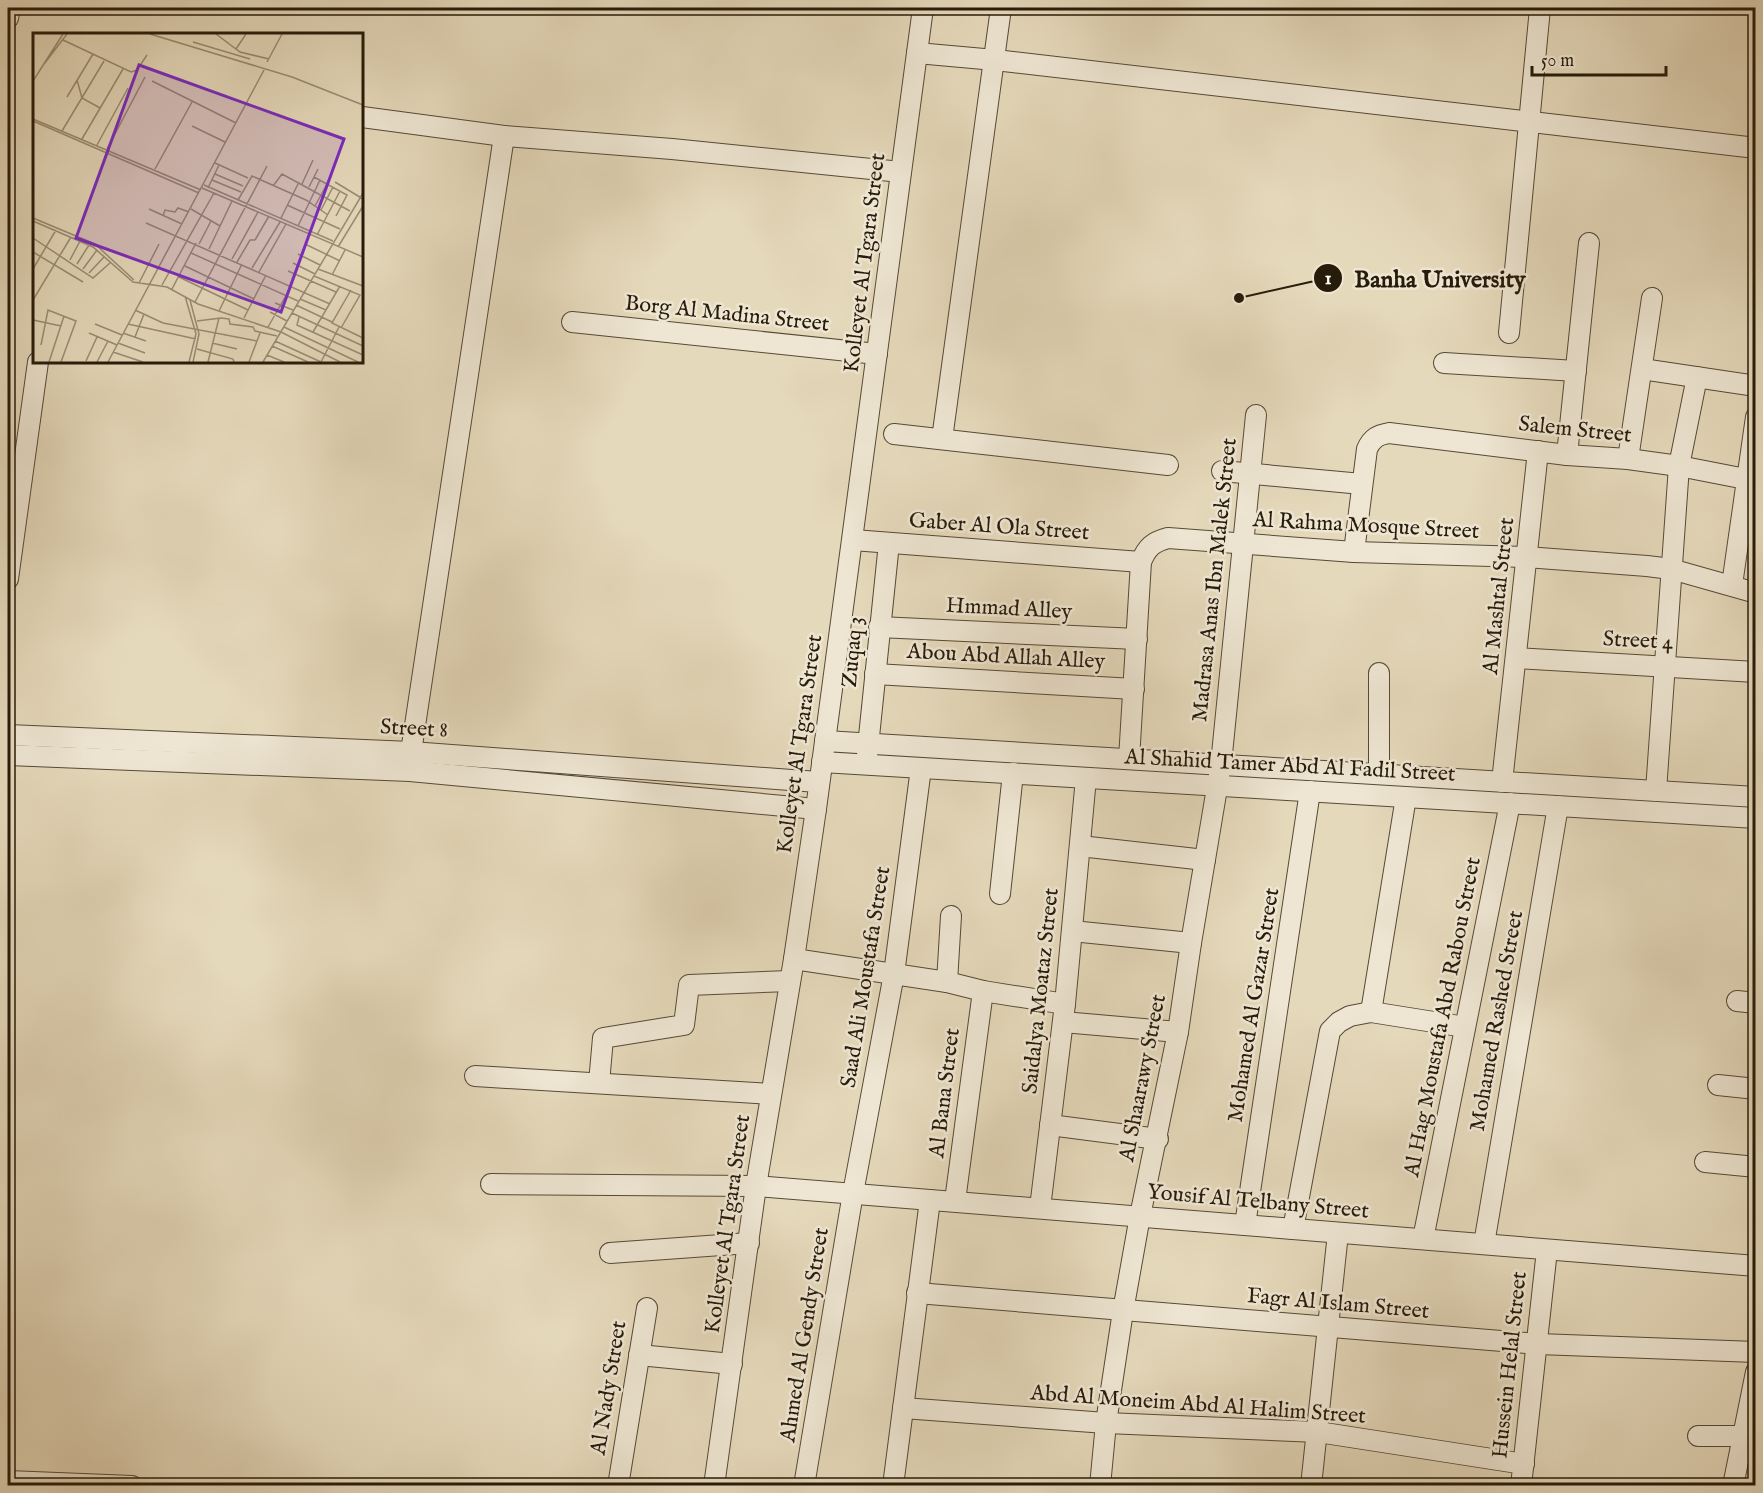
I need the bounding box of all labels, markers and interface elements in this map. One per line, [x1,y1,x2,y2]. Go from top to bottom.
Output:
inset map [33,33,363,363]
scale bar [1532,39,1666,77]
text: 50 m [1541,50,1574,73]
street label: Kolleyet Al Tgara Street [838,151,892,374]
callout: Banha University [1313,257,1538,299]
text: Banha University [1354,265,1527,296]
text: 1 [1325,268,1332,291]
street label: Borg Al Madina Street [623,289,831,339]
street label: Salem Street [1517,410,1633,450]
street label: Madrasa Anas Ibn Malek Street [1186,436,1244,723]
street label: Al Rahma Mosque Street [1251,506,1480,546]
street label: Gaber Al Ola Street [908,507,1091,547]
street label: Al Mashtal Street [1477,516,1521,677]
street label: Hmmad Alley [945,592,1073,626]
street label: Zuqaq 3 [836,615,870,689]
street label: Street 4 [1602,625,1674,657]
street label: Kolleyet Al Tgara Street [771,632,829,855]
street label: Abou Abd Allah Alley [905,638,1106,676]
street label: Street 8 [379,713,449,745]
street label: Al Shahid Tamer Abd Al Fadil Street [1123,743,1456,789]
street label: Al Hag Moustafa Abd Rabou Street [1398,854,1488,1180]
street label: Saad Ali Moustafa Street [835,864,897,1090]
street label: Mohamed Al Gazar Street [1222,885,1286,1124]
street label: Saidalya Moataz Street [1016,886,1066,1095]
street label: Mohamed Rashed Street [1464,908,1530,1134]
street label: Al Shaarawy Street [1113,992,1173,1165]
street label: Al Bana Street [923,1026,967,1160]
street label: Kolleyet Al Tgara Street [699,1112,757,1335]
street label: Yousif Al Telbany Street [1146,1178,1370,1226]
street label: Ahmed Al Gendy Street [774,1225,836,1445]
street label: Hussein Helal Street [1486,1270,1534,1460]
street label: Fagr Al Islam Street [1246,1282,1431,1326]
street label: Al Nady Street [584,1318,633,1458]
street label: Abd Al Moneim Abd Al Halim Street [1028,1379,1367,1431]

